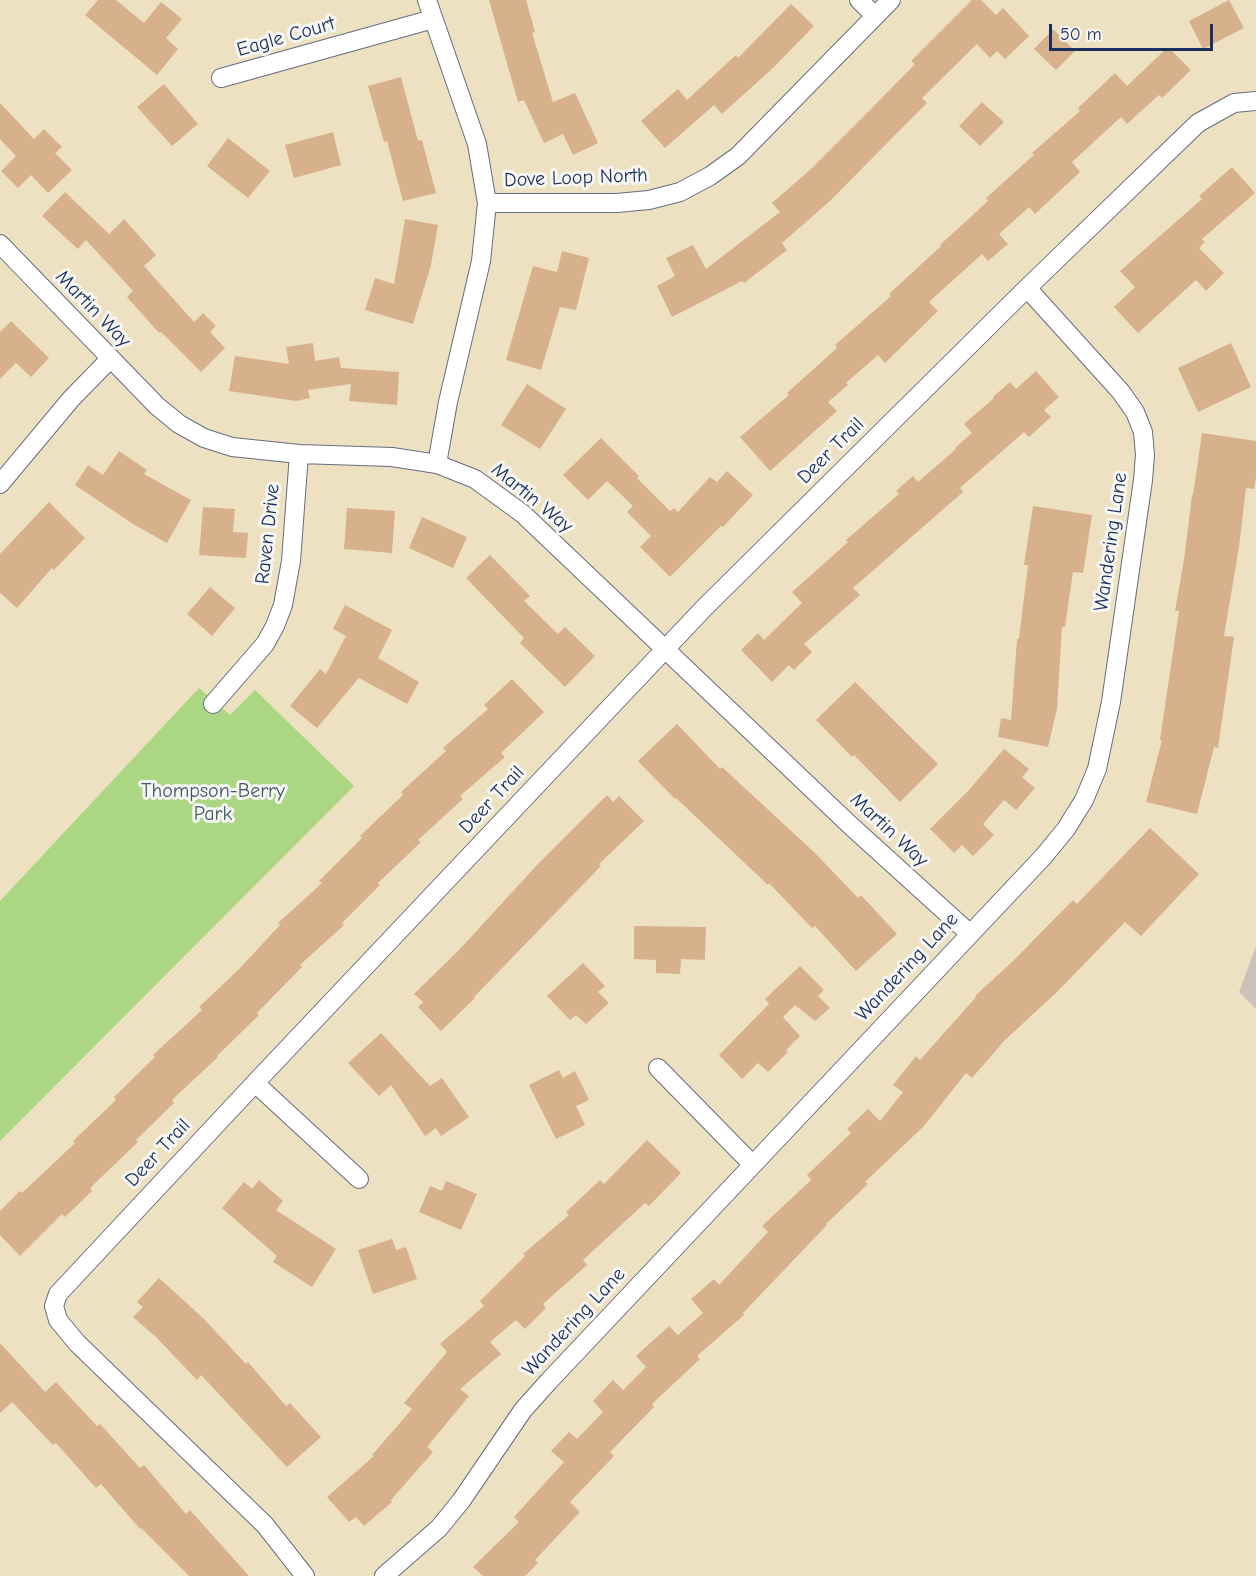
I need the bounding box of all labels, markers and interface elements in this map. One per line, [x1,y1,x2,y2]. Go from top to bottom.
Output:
street label: Eagle Court [234,12,338,62]
scale bar [1052,12,1216,50]
text: 50 m [1060,24,1102,45]
street label: Dove Loop North [504,163,648,193]
street label: Martin Way [50,265,136,353]
street label: Deer Trail [793,413,869,489]
street label: Martin Way [486,458,578,538]
street label: Wandering Lane [1089,471,1133,613]
street label: Raven Drive [251,483,285,585]
street label: Deer Trail [454,761,530,839]
park label: Thompson-Berry Park [141,779,285,826]
street label: Martin Way [845,788,933,872]
street label: Wandering Lane [851,908,963,1026]
street label: Deer Trail [120,1114,196,1192]
street label: Wandering Lane [518,1263,630,1381]

